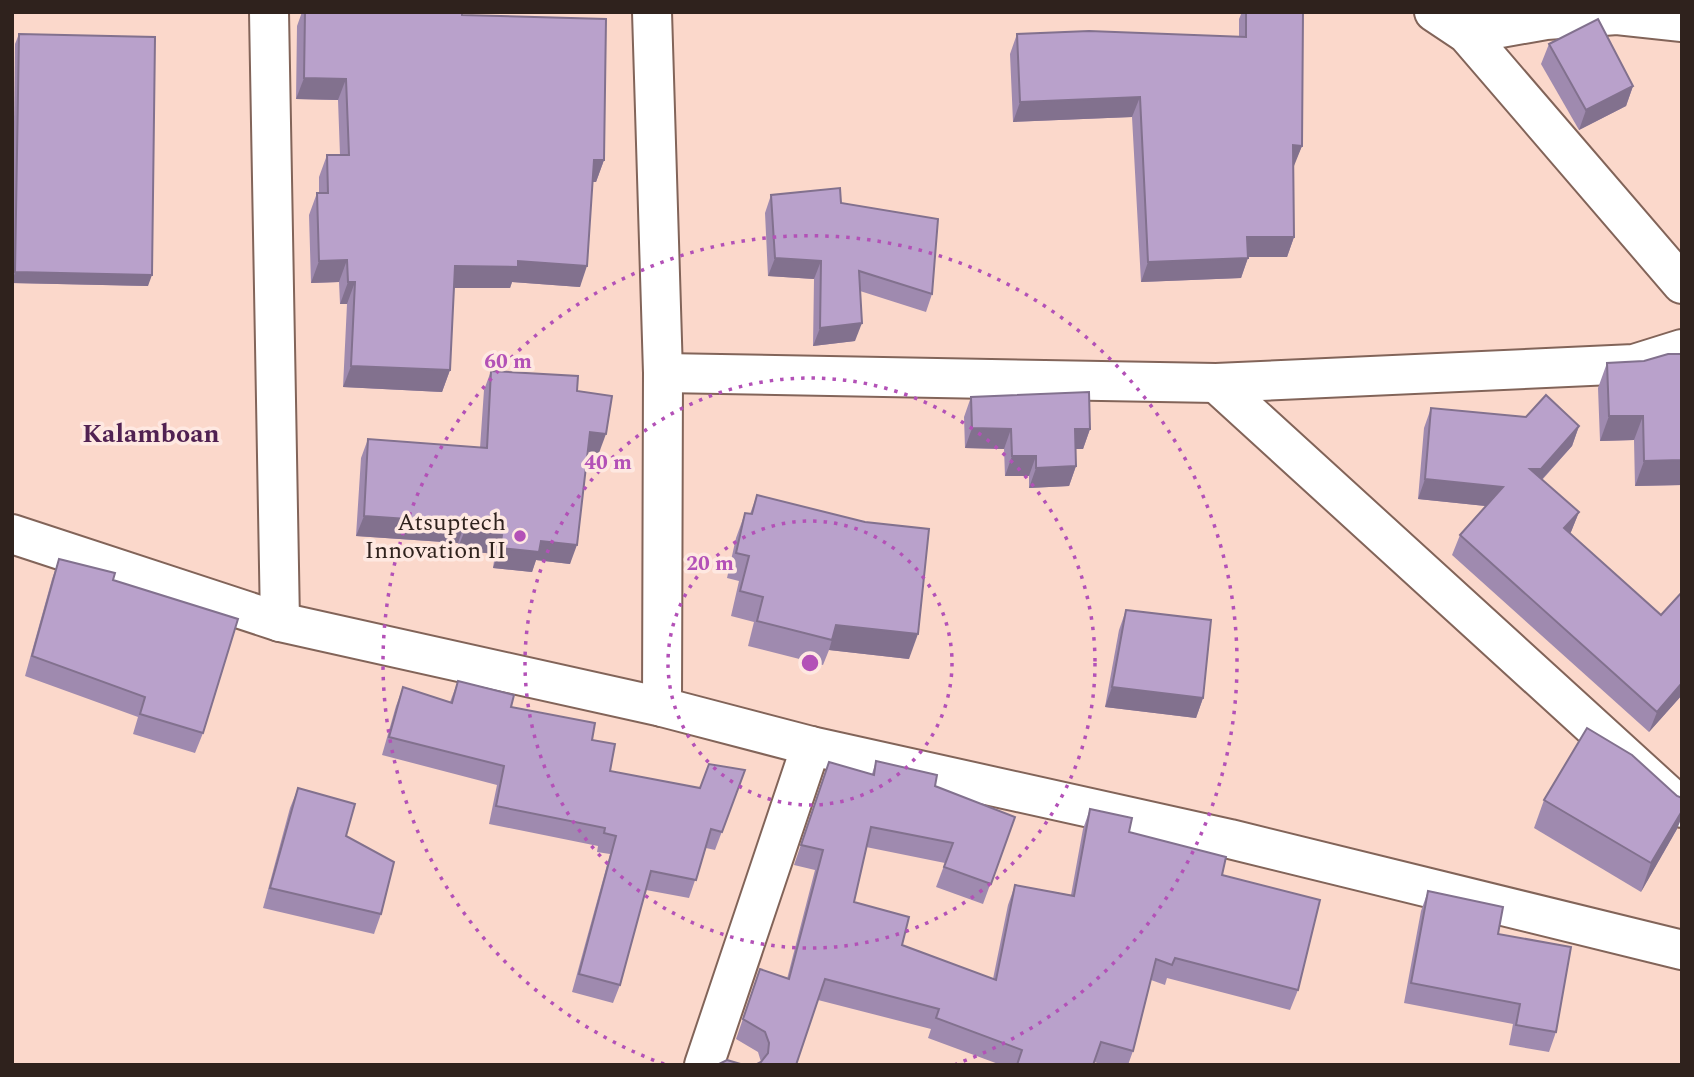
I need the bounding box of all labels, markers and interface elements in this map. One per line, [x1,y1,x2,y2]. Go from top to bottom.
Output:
text: 60 m [484,346,532,378]
district label: Kalamboan [82,414,220,454]
text: 40 m [584,447,632,479]
place label: Atsuptech Innovation II [365,505,506,569]
marker: Atsuptech Innovation II [512,528,528,544]
text: 20 m [686,548,734,580]
centre of rings [798,651,822,675]

